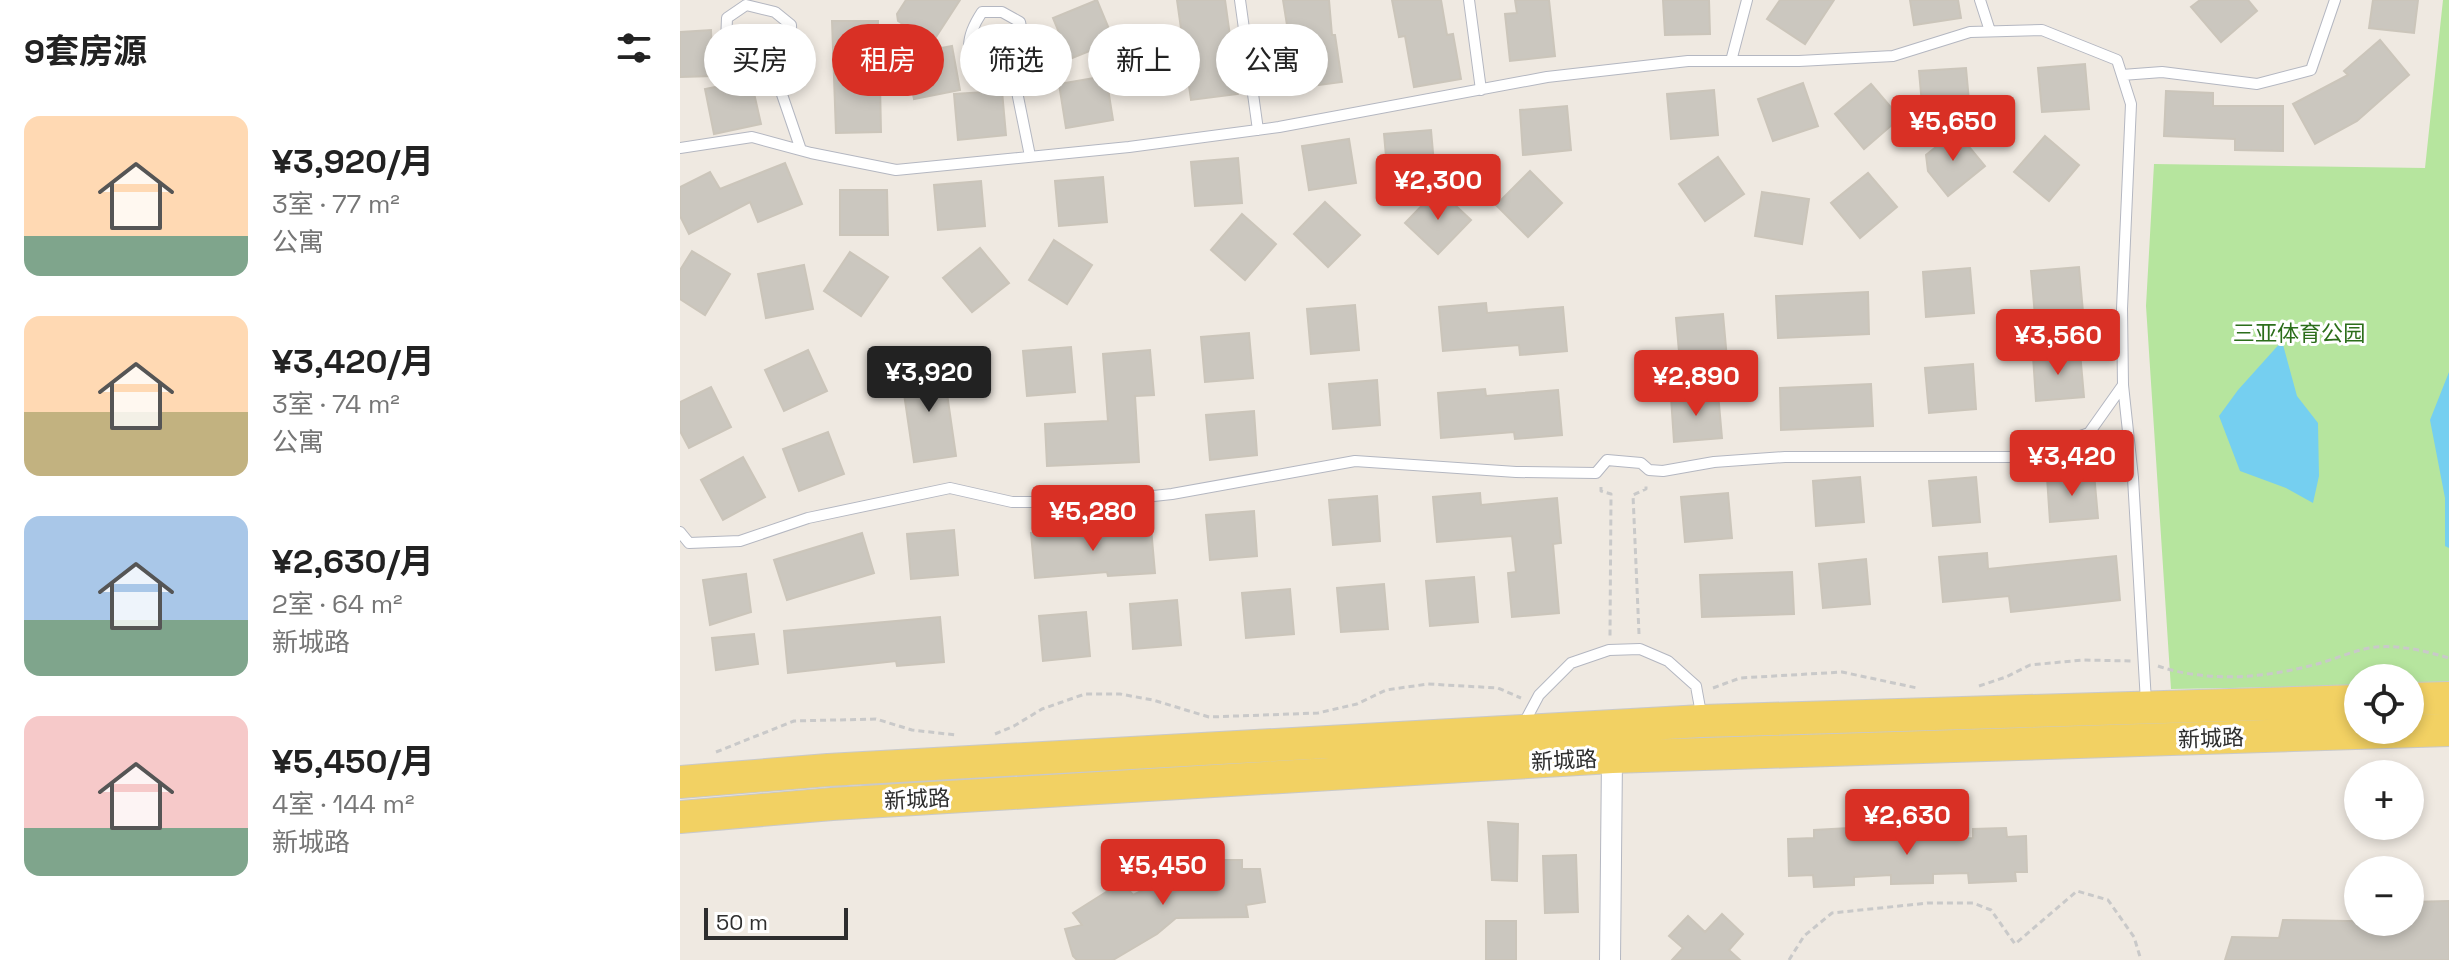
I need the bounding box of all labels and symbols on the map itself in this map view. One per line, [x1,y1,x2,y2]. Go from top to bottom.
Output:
pin: ¥5,650 [1888,95,2018,163]
pin: ¥2,300 [1373,154,1503,222]
pin: ¥3,560 [1993,309,2123,377]
park label: 三亚体育公园 [2233,319,2365,347]
pin: ¥3,920 [864,346,994,414]
pin: ¥2,890 [1631,350,1761,418]
pin: ¥3,420 [2007,430,2137,498]
pin: ¥5,280 [1028,485,1158,553]
street label: 新城路 [2178,723,2244,753]
street label: 新城路 [1530,744,1598,776]
street label: 新城路 [883,783,951,815]
pin: ¥2,630 [1842,789,1972,857]
pin: ¥5,450 [1098,839,1228,907]
scale bar [704,904,848,940]

